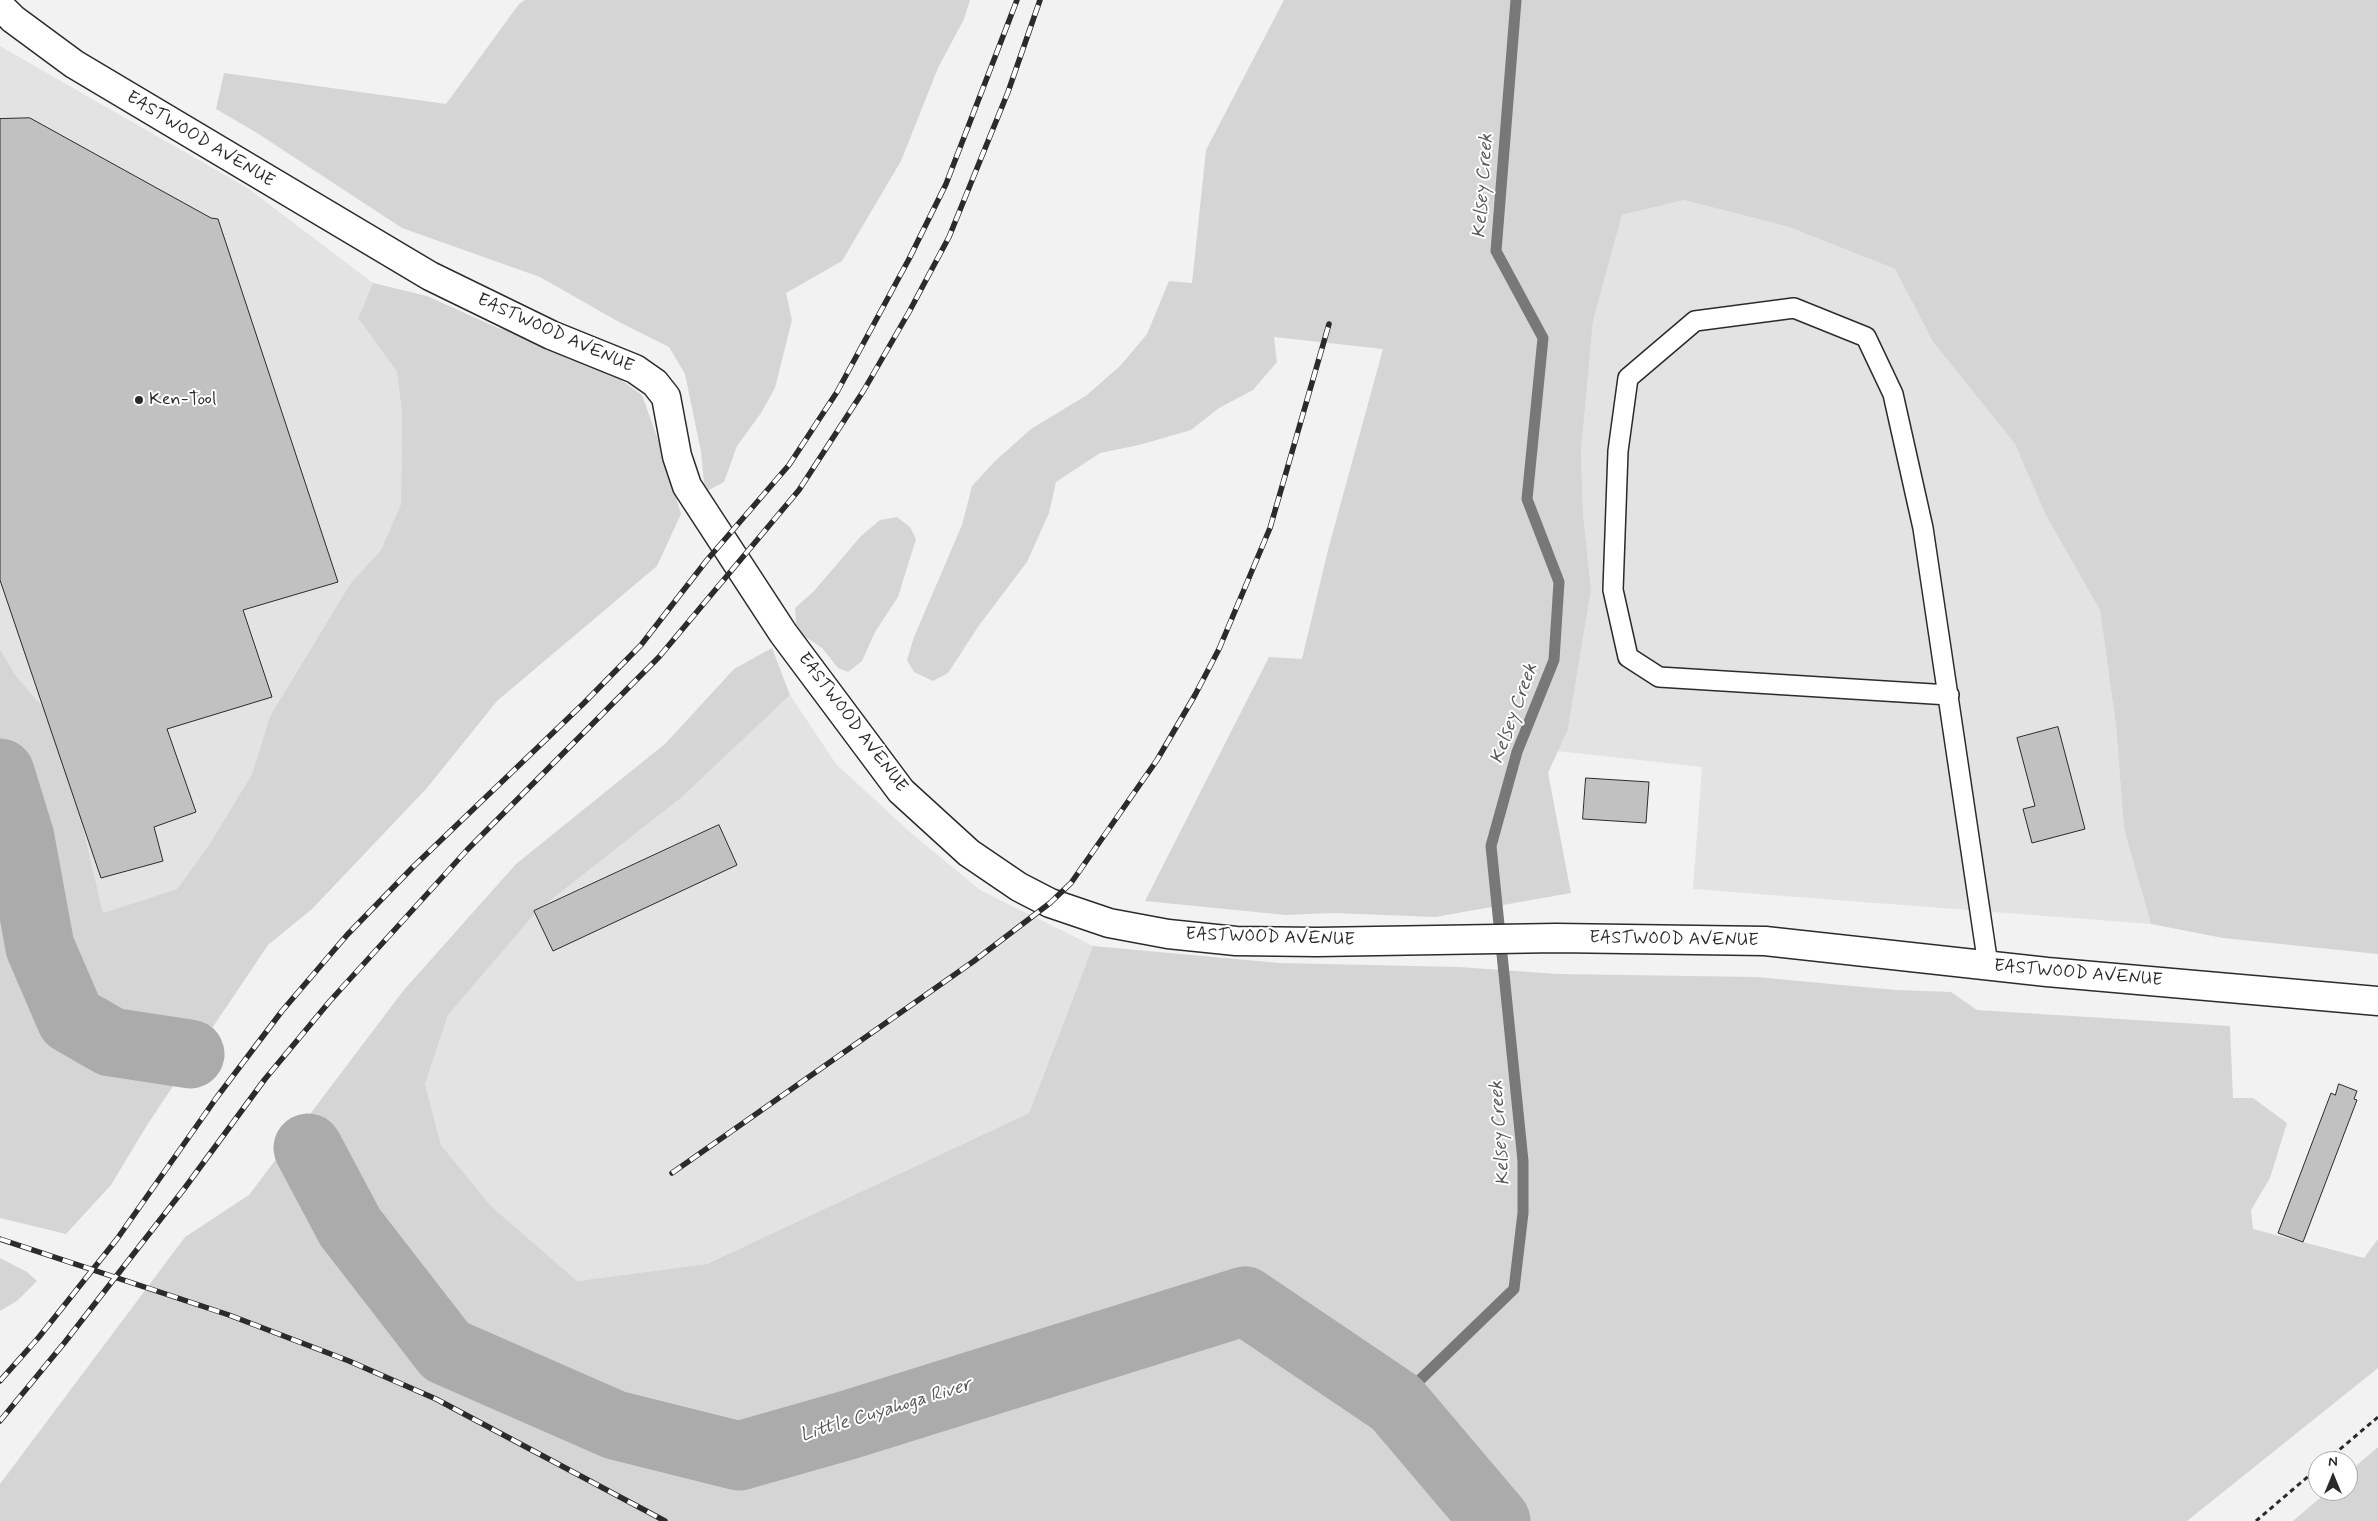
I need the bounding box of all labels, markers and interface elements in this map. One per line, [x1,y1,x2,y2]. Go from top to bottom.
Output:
street label: EASTWOOD AVENUE [122,87,278,193]
water label: Kelsey Creek [1469,133,1499,239]
street label: EASTWOOD AVENUE [473,290,637,378]
place label: Ken-Tool [149,389,216,411]
marker: Ken-Tool [133,394,145,406]
street label: EASTWOOD AVENUE [792,649,912,797]
water label: Kelsey Creek [1486,661,1544,767]
street label: EASTWOOD AVENUE [1185,924,1355,952]
street label: EASTWOOD AVENUE [1589,928,1759,952]
street label: EASTWOOD AVENUE [1993,956,2163,992]
water label: Kelsey Creek [1486,1080,1516,1186]
water label: Little Cuyahoga River [798,1374,974,1448]
north arrow [2308,1451,2358,1501]
text: N [2328,1453,2338,1471]

